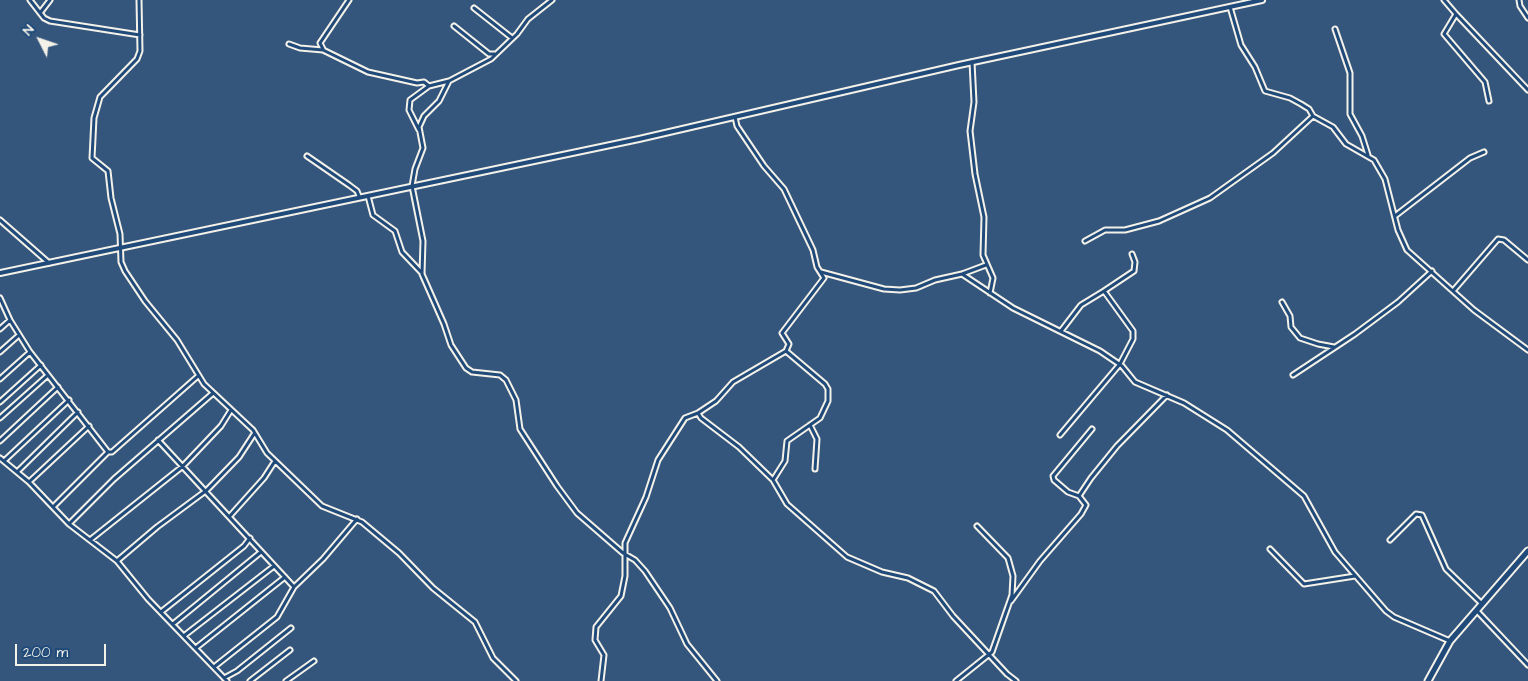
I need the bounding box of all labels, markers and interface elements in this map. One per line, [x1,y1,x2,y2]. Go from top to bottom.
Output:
north arrow [15,15,65,65]
text: N [18,20,39,40]
scale bar [18,634,109,666]
text: 200 m [23,642,68,663]

